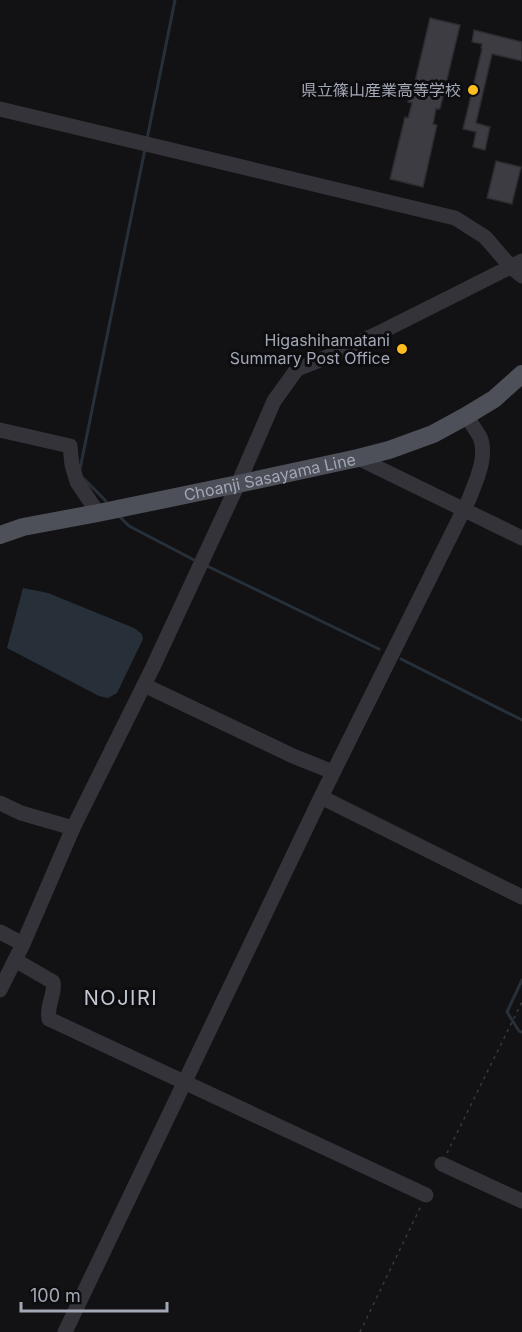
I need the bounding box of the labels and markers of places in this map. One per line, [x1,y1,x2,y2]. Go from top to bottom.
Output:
place label: 県立篠山産業高等学校 [301,80,461,100]
marker: 県立篠山産業高等学校 [466,83,480,97]
place label: Higashihamatani Summary Post Office [230,330,390,368]
marker: Higashihamatani Summary Post Office [395,342,409,356]

